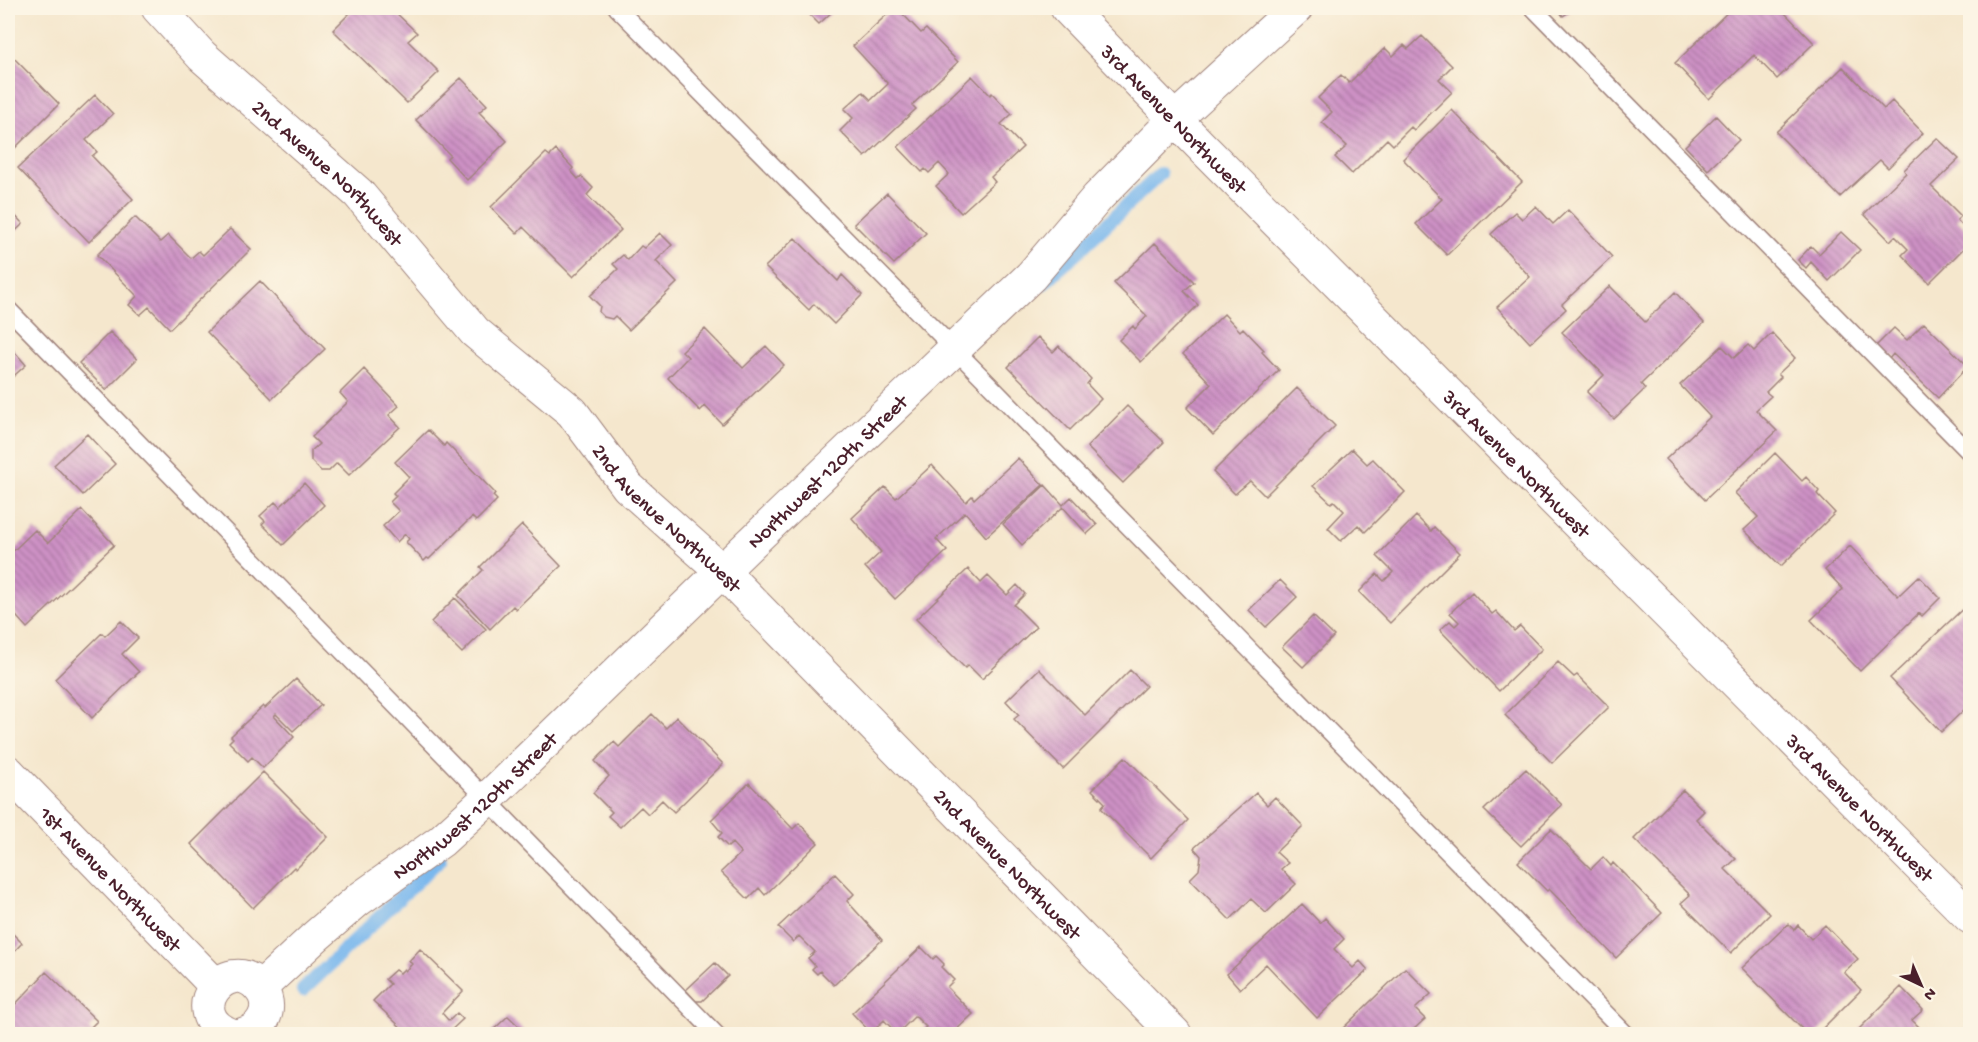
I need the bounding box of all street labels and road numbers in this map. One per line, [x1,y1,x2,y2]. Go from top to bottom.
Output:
street label: 3rd Avenue Northwest [1093,40,1252,202]
street label: 2nd Avenue Northwest [245,96,408,255]
street label: 3rd Avenue Northwest [1435,385,1596,546]
street label: Northwest 120th Street [744,390,916,556]
street label: 2nd Avenue Northwest [584,441,747,601]
street label: Northwest 120th Street [389,727,566,887]
street label: 3rd Avenue Northwest [1778,729,1939,891]
street label: 2nd Avenue Northwest [926,785,1087,948]
street label: 1st Avenue Northwest [32,802,187,960]

